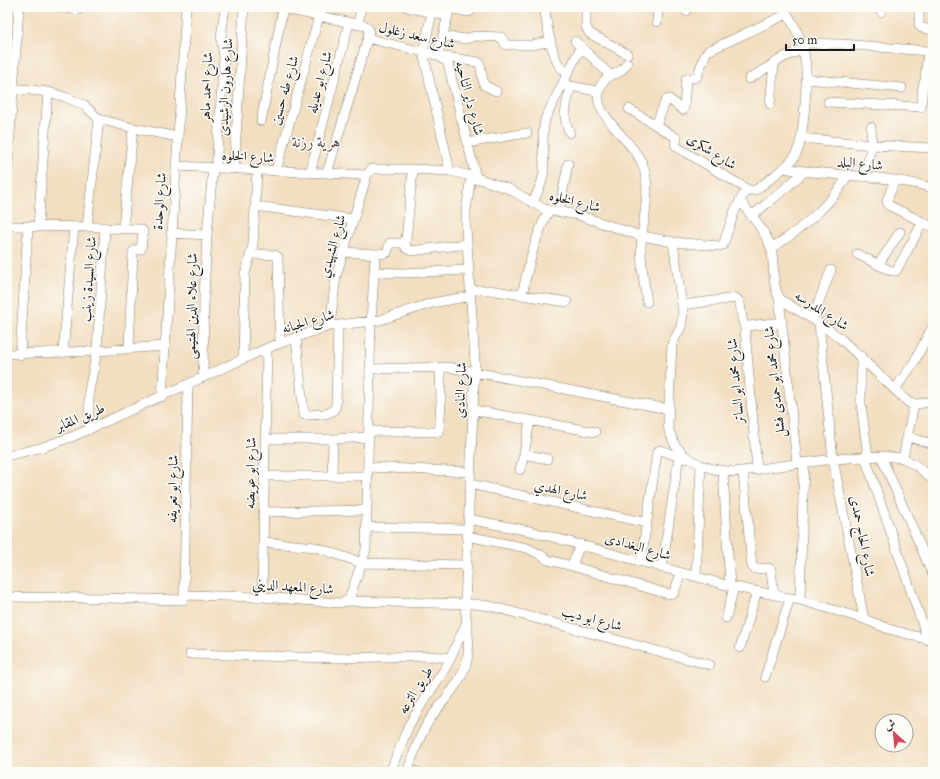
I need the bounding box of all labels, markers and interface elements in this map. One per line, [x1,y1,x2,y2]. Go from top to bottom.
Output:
street label: شارع سعد زغلول [377,18,457,55]
scale bar [786,26,854,52]
text: 50 m [792,33,817,47]
street label: شارع هارون الرشيدى [214,38,240,136]
street label: شارع ابو عديله [303,49,339,116]
street label: شارع احمد ماهر [197,52,219,124]
street label: شارع طه حسين [266,53,305,128]
street label: شارع داير الناحيه [449,59,488,138]
street label: شارع شكرى [682,130,740,176]
district label: هرية رزنة [291,132,341,152]
street label: شارع الخلوه [221,147,275,169]
street label: شارع البلد [836,153,883,177]
street label: شارع الوحدة [149,172,173,231]
street label: شارع الخلوه [547,187,602,219]
street label: شارع الشهيدي [315,212,353,281]
street label: شارع السيدة زينب [77,236,103,323]
street label: شارع علاء الدين الهتيمى [182,253,204,360]
street label: شارع المدرسه [790,287,852,337]
street label: شارع الجبانه [280,306,337,340]
street label: شارع محمد ابو حمدى فشل [760,325,792,439]
street label: شارع محمد ابو الساتر [723,337,751,426]
street label: شارع النادى [451,361,473,419]
street label: طريق المقابر [51,399,107,436]
street label: شارع ابو عويضه [241,437,263,509]
street label: شارع ابو تعريفه [163,455,185,523]
street label: شارع الهدي [532,477,589,507]
street label: شارع الحاج حمدى [842,494,879,579]
street label: شارع البغدادى [602,529,673,567]
street label: شارع المعهد الديني [251,575,334,602]
street label: شارع ابو ديب [559,602,624,638]
street label: طريق الترعه [394,663,437,717]
north arrow [874,713,914,753]
text: ش [882,716,898,733]

